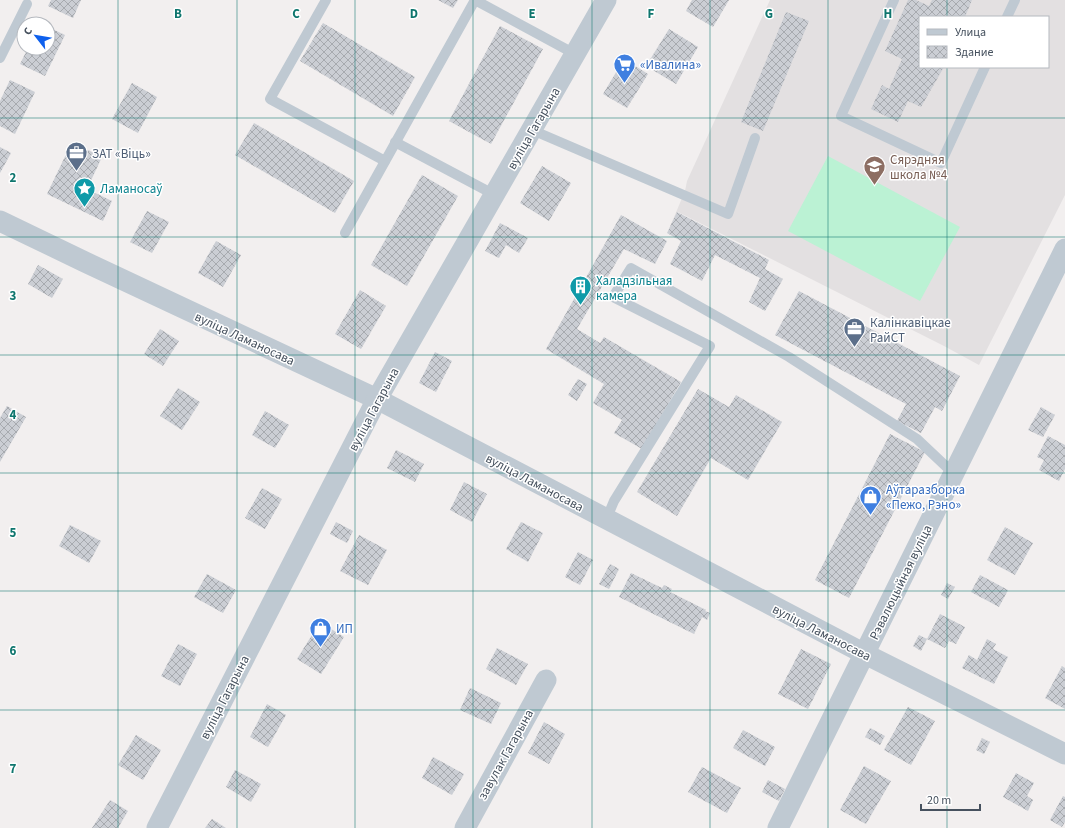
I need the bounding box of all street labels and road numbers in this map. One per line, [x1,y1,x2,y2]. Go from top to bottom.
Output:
street label: вуліца Гагарына [503,84,565,173]
street label: вуліца Ламаносава [192,308,298,370]
street label: вуліца Гагарына [344,365,403,454]
street label: вуліца Ламаносава [482,449,587,516]
street label: Рэвалюцыйная вуліца [865,522,937,643]
street label: вуліца Ламаносава [769,600,874,666]
street label: вуліца Гагарына [196,652,254,743]
street label: завулак Гагарына [474,706,538,803]

